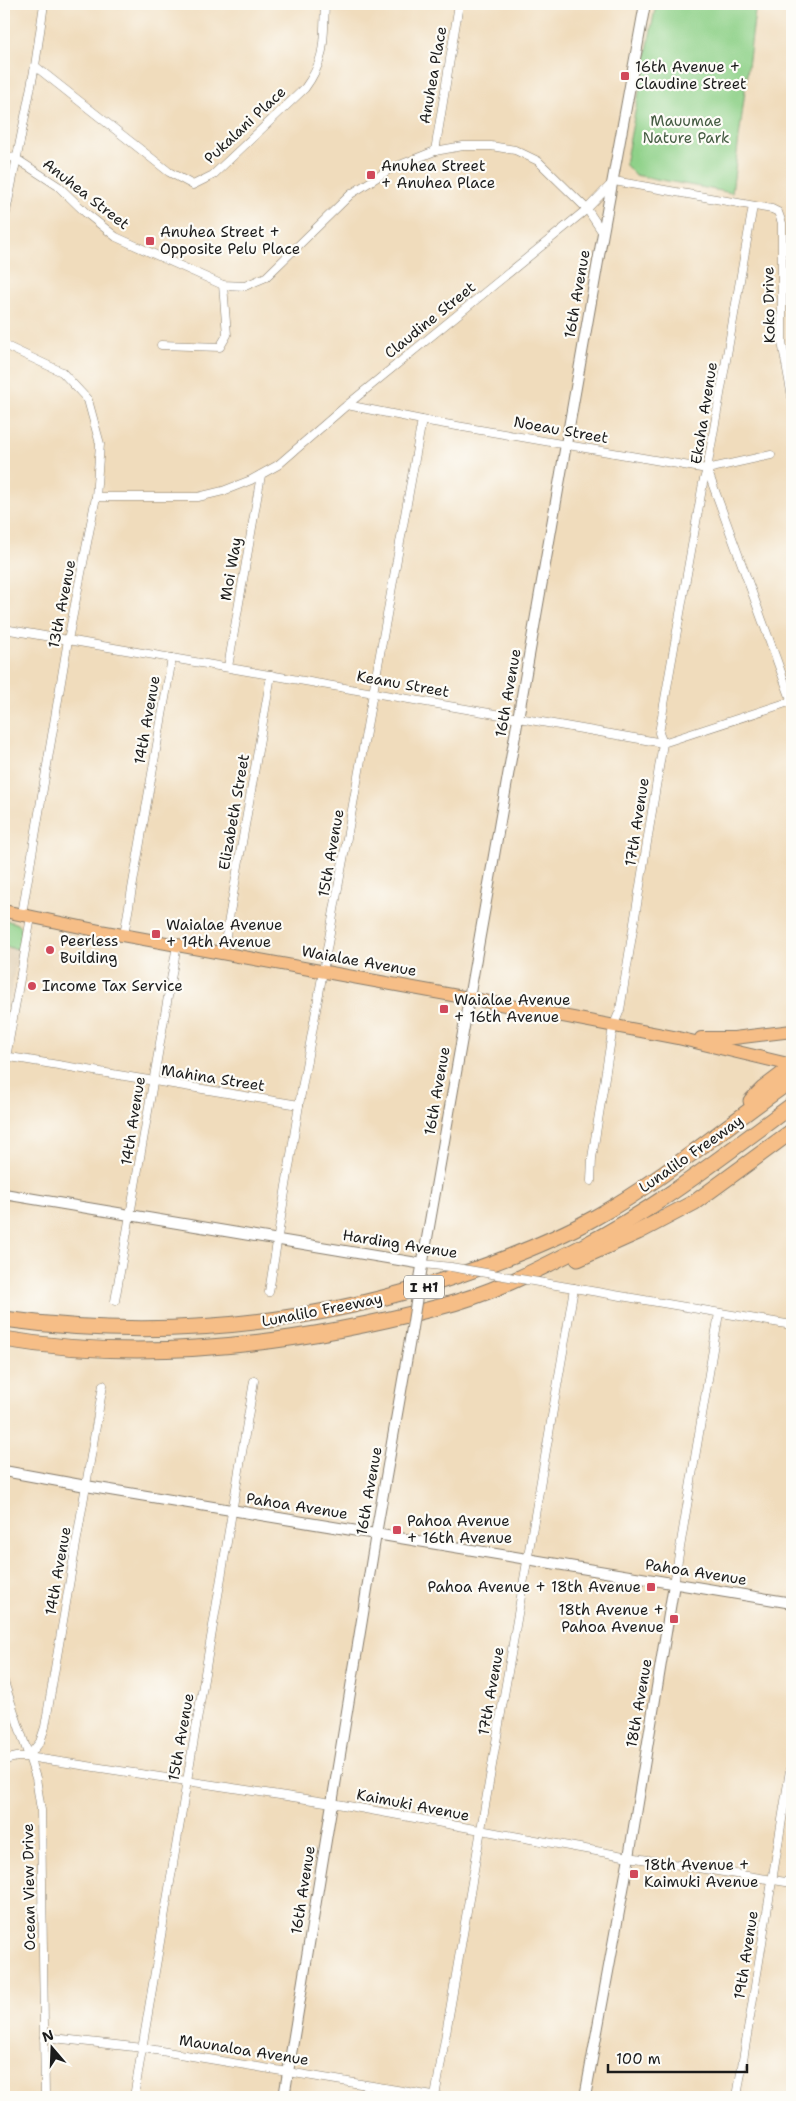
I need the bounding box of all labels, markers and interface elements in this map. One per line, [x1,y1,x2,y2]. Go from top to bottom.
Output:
street label: Anuhea Place [415,25,451,125]
place label: 16th Avenue + Claudine Street [635,57,747,94]
marker: 16th Avenue + Claudine Street [619,70,631,82]
street label: Pukalani Place [200,82,290,168]
park label: Mauumae Nature Park [642,111,730,148]
street label: Anuhea Street [39,154,133,234]
place label: Anuhea Street + Anuhea Place [381,156,495,193]
marker: Anuhea Street + Anuhea Place [365,169,377,181]
place label: Anuhea Street + Opposite Pelu Place [160,222,300,259]
marker: Anuhea Street + Opposite Pelu Place [144,235,156,247]
street label: 16th Avenue [559,248,595,340]
street label: Koko Drive [758,266,780,344]
street label: Claudine Street [380,277,480,363]
street label: Ekaha Avenue [686,361,722,465]
street label: Noeau Street [512,412,610,448]
street label: Moi Way [216,536,246,602]
street label: 13th Avenue [44,558,80,650]
street label: 16th Avenue [490,647,526,739]
street label: Keanu Street [355,666,451,702]
street label: 14th Avenue [129,674,165,766]
street label: Elizabeth Street [214,752,254,872]
street label: 17th Avenue [620,776,654,868]
street label: 15th Avenue [313,807,349,899]
place label: Waialae Avenue + 14th Avenue [166,915,283,952]
marker: Waialae Avenue + 14th Avenue [150,928,162,940]
place label: Peerless Building [60,931,119,968]
street label: Waialae Avenue [300,941,418,981]
marker: Peerless Building [44,944,56,956]
place label: Income Tax Service [42,976,183,996]
marker: Income Tax Service [26,980,38,992]
place label: Waialae Avenue + 16th Avenue [454,990,571,1027]
marker: Waialae Avenue + 16th Avenue [438,1003,450,1015]
street label: 16th Avenue [419,1045,455,1137]
street label: Mahina Street [160,1060,266,1096]
street label: 14th Avenue [116,1075,150,1167]
street label: Lunalilo Freeway [635,1111,747,1197]
street label: Harding Avenue [341,1225,459,1263]
road number: I H1 [404,1275,444,1298]
street label: Lunalilo Freeway [260,1288,384,1332]
street label: 16th Avenue [351,1445,387,1537]
street label: Pahoa Avenue [245,1488,349,1524]
place label: Pahoa Avenue + 16th Avenue [407,1511,512,1548]
marker: Pahoa Avenue + 16th Avenue [391,1524,403,1536]
street label: 14th Avenue [40,1525,76,1617]
street label: Pahoa Avenue [644,1554,748,1590]
place label: Pahoa Avenue + 18th Avenue [428,1577,641,1597]
marker: Pahoa Avenue + 18th Avenue [645,1581,657,1593]
place label: 18th Avenue + Pahoa Avenue [558,1600,664,1637]
marker: 18th Avenue + Pahoa Avenue [668,1613,680,1625]
street label: 17th Avenue [473,1645,509,1737]
street label: 18th Avenue [621,1657,657,1749]
street label: 15th Avenue [163,1691,199,1783]
street label: Kaimuki Avenue [355,1784,471,1826]
street label: Ocean View Drive [18,1823,40,1951]
street label: 16th Avenue [286,1844,320,1936]
place label: 18th Avenue + Kaimuki Avenue [644,1855,759,1892]
marker: 18th Avenue + Kaimuki Avenue [628,1868,640,1880]
street label: 19th Avenue [729,1909,763,2001]
north arrow [28,2024,78,2074]
text: N [40,2025,56,2046]
street label: Maunaloa Avenue [178,2030,310,2070]
scale bar [608,2041,747,2073]
text: 100 m [616,2049,661,2069]

